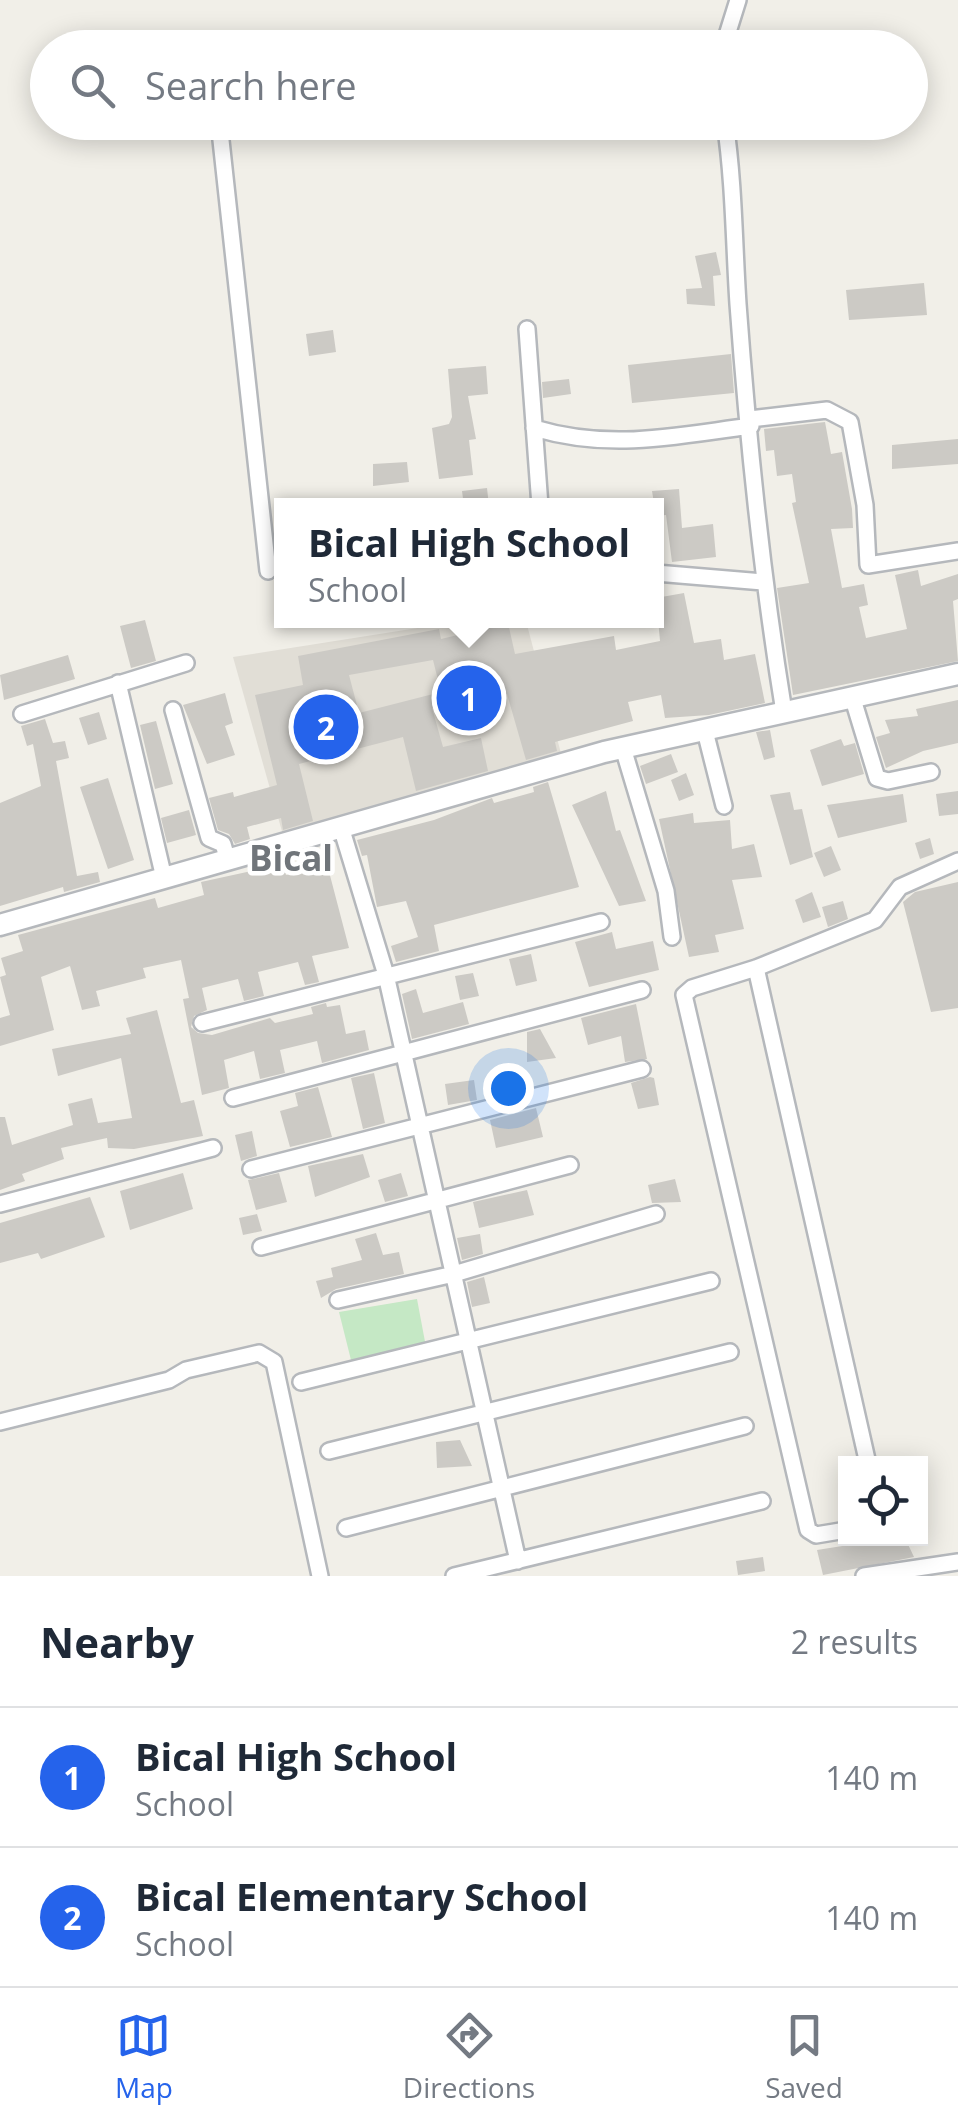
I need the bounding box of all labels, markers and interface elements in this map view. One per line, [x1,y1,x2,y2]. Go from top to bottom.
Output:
search box [30,30,928,140]
icon: search [65,58,120,113]
text: Search here [145,59,357,111]
popup [274,498,664,628]
text: Bical High School [308,516,630,568]
text: School [308,568,407,611]
pin: 1 [436,660,502,736]
pin: 2 [294,690,358,764]
district label: Bical [249,834,333,881]
your location [483,1063,534,1114]
map controls [838,1456,928,1546]
button: locate [838,1456,928,1546]
text: Nearby [40,1613,194,1670]
text: 2 results [791,1620,918,1663]
text: Bical High School [135,1730,457,1782]
text: 1 [63,1756,82,1799]
text: 140 m [825,1756,918,1799]
text: School [135,1782,234,1825]
text: Bical Elementary School [135,1870,588,1922]
text: 2 [63,1896,82,1939]
text: 140 m [825,1896,918,1939]
text: School [135,1922,234,1965]
tab: Map [115,2008,173,2106]
tab: Directions [403,2008,535,2106]
tab: Saved [765,2008,843,2106]

